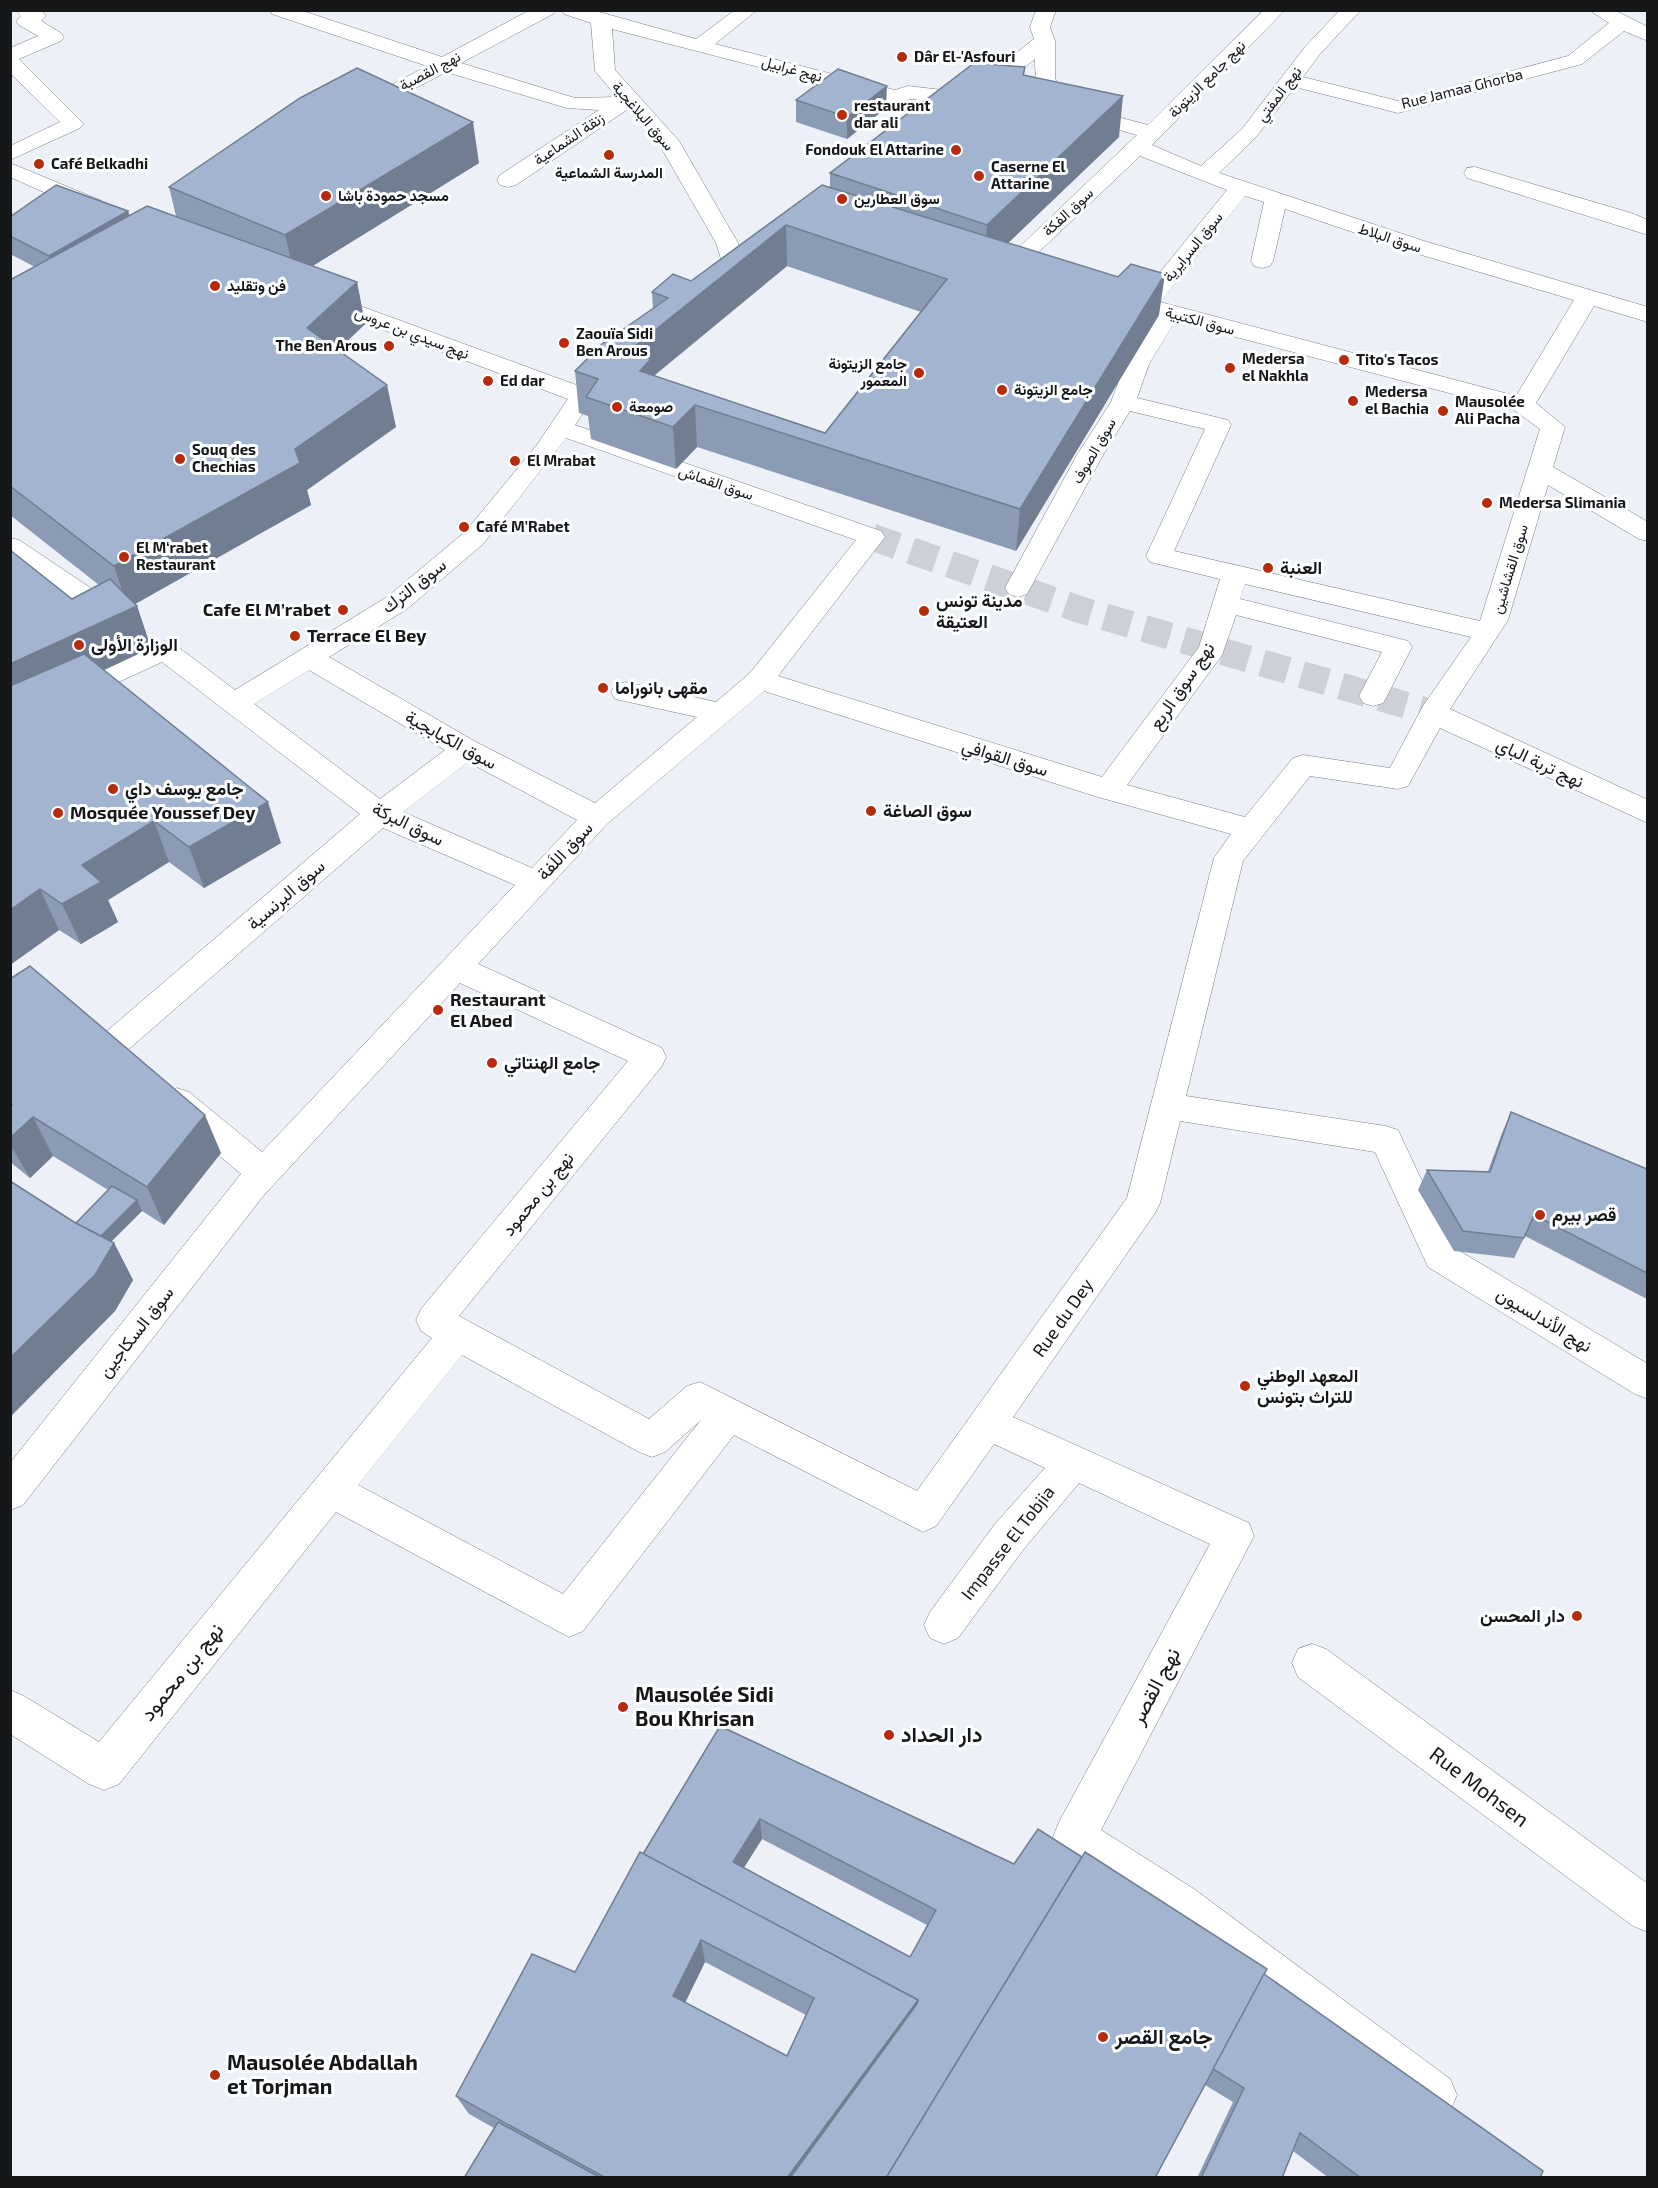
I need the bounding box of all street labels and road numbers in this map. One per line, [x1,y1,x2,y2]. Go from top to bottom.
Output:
street label: نهج جامع الزيتونة [1164,36,1251,123]
street label: نهج القصبة [396,47,465,96]
street label: نهج غرابيل [759,51,824,88]
street label: نهج المفتي [1252,62,1309,128]
street label: Rue Jamaa Ghorba [1399,64,1524,112]
street label: سوق البلاغجية [608,77,679,154]
street label: زنقة الشماعية [530,108,608,169]
street label: سوق الفكة [1038,183,1097,240]
street label: سوق السرايرية [1159,208,1227,285]
street label: سوق البلاط [1356,218,1424,257]
street label: نهج سيدي بن عروس [351,302,472,367]
street label: سوق الكتبية [1163,302,1237,339]
street label: سوق الصوف [1067,414,1120,487]
street label: سوق القماش [676,461,756,505]
street label: سوق القشاشين [1487,522,1533,616]
street label: سوق الترك [377,553,451,618]
street label: نهج سوق الربع [1144,637,1220,735]
street label: سوق الكبابجية [401,705,501,774]
street label: نهج تربة الباي [1491,732,1588,797]
street label: سوق القوافي [958,734,1051,785]
street label: سوق البركة [369,796,448,851]
street label: سوق اللَفة [532,816,598,885]
street label: سوق البرنسية [242,854,330,935]
street label: نهج بن محمود [497,1147,579,1241]
street label: Rue du Dey [1027,1274,1097,1361]
street label: سوق السكاجين [93,1282,178,1382]
street label: نهج الأندلسيون [1492,1282,1596,1358]
street label: Impasse El Tobjia [956,1481,1059,1604]
street label: نهج بن محمود [134,1617,230,1727]
street label: نهج القصر [1123,1643,1187,1730]
street label: Rue Mohsen [1425,1740,1534,1831]

